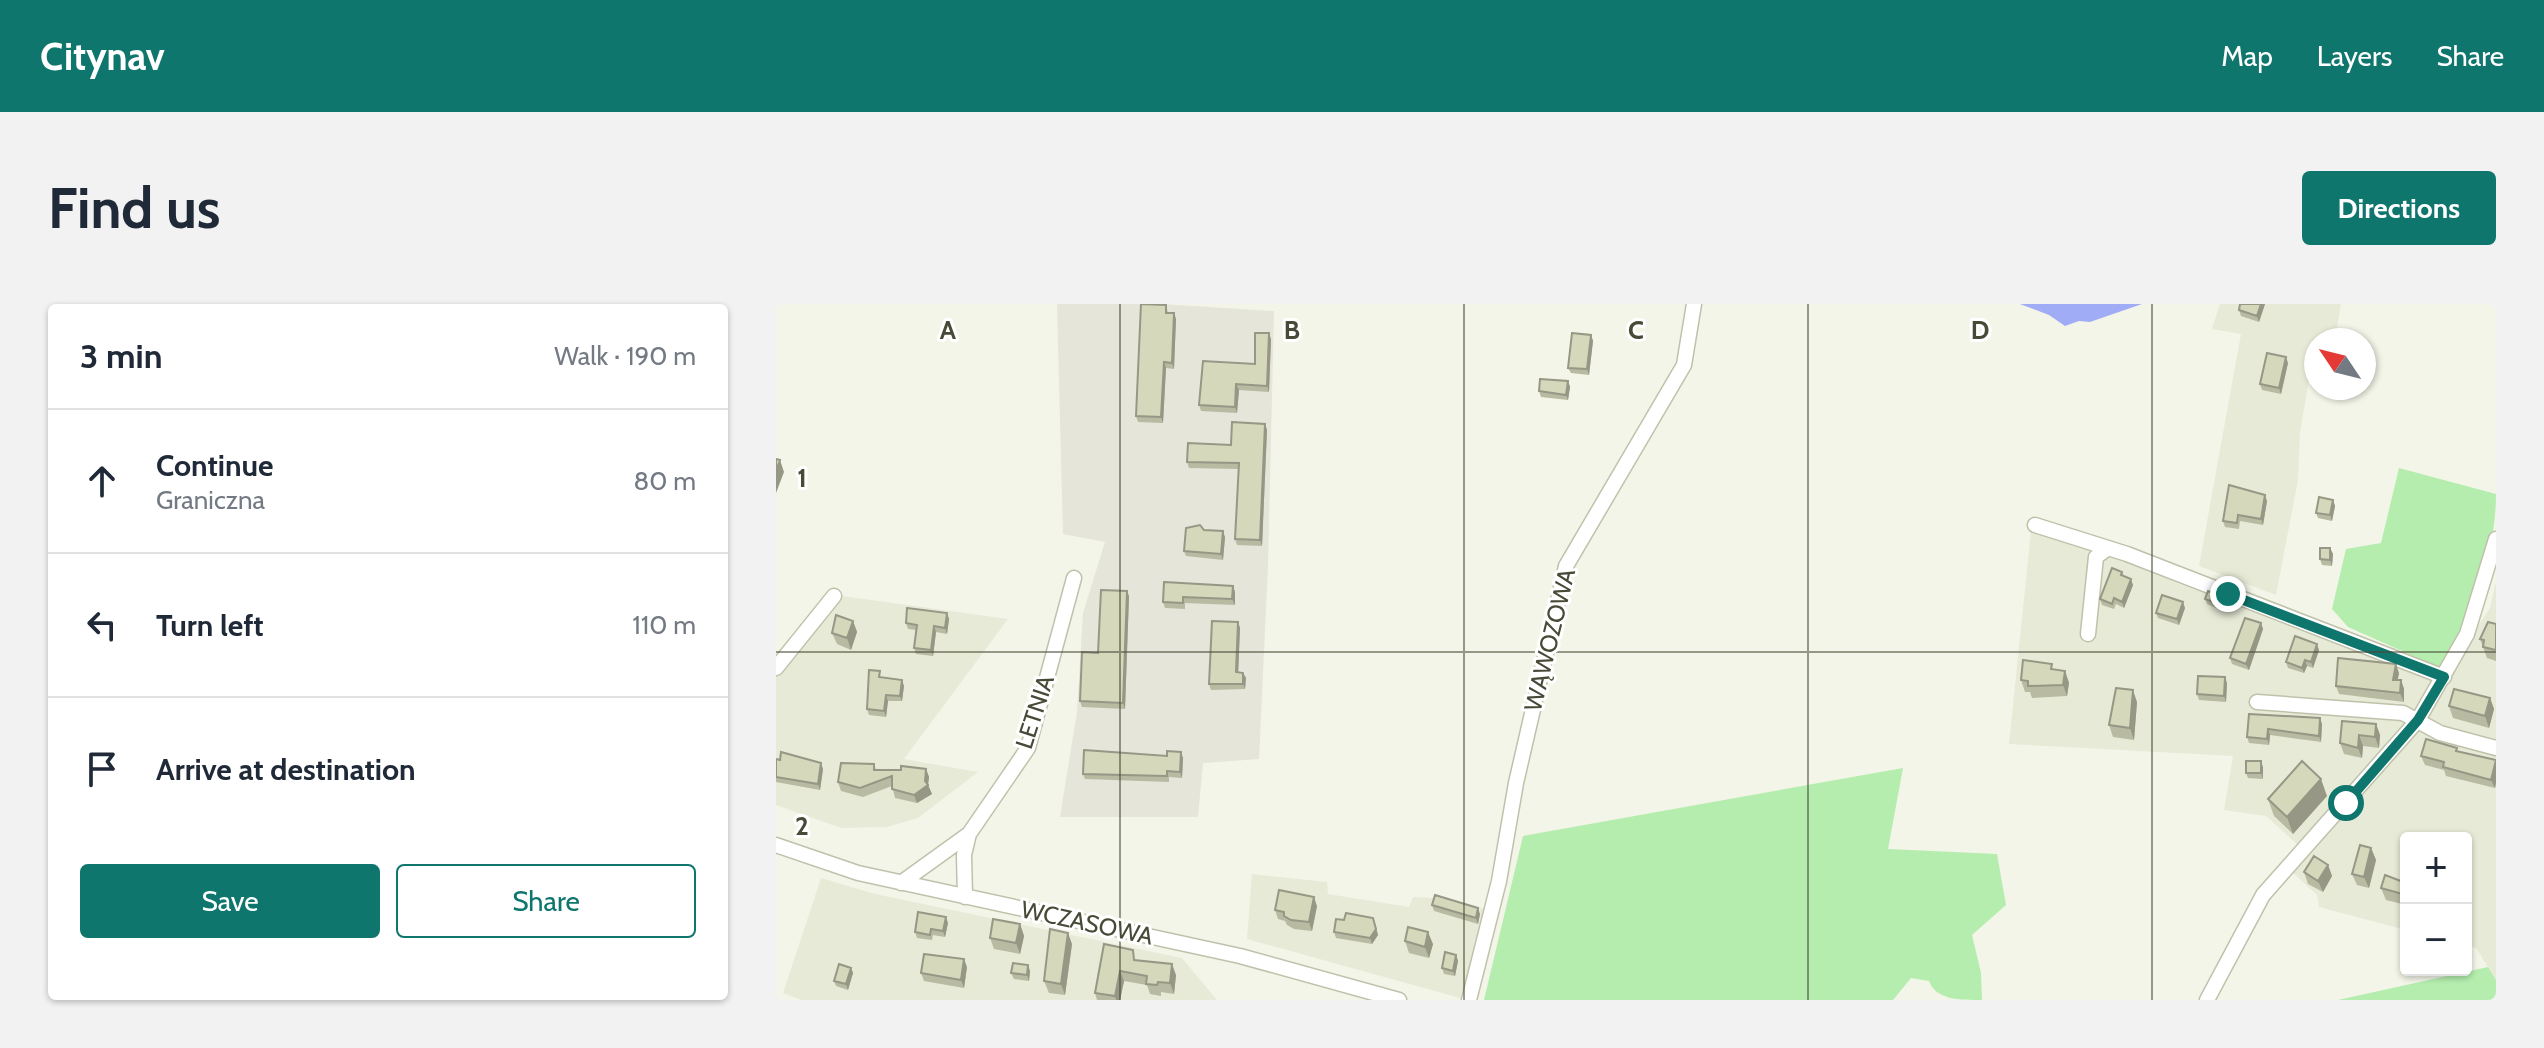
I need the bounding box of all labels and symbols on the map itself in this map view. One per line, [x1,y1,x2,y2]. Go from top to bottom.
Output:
text: A [940,314,957,346]
text: B [1284,314,1300,346]
text: C [1628,314,1644,346]
text: D [1971,314,1989,346]
north arrow [2304,328,2376,400]
text: 1 [797,462,807,494]
street label: WĄWOZOWA [1518,565,1581,714]
route end [2210,576,2246,612]
street label: LETNIA [1009,671,1060,752]
route start [2328,785,2364,821]
text: 2 [795,810,809,842]
street label: WCZASOWA [1018,894,1156,951]

